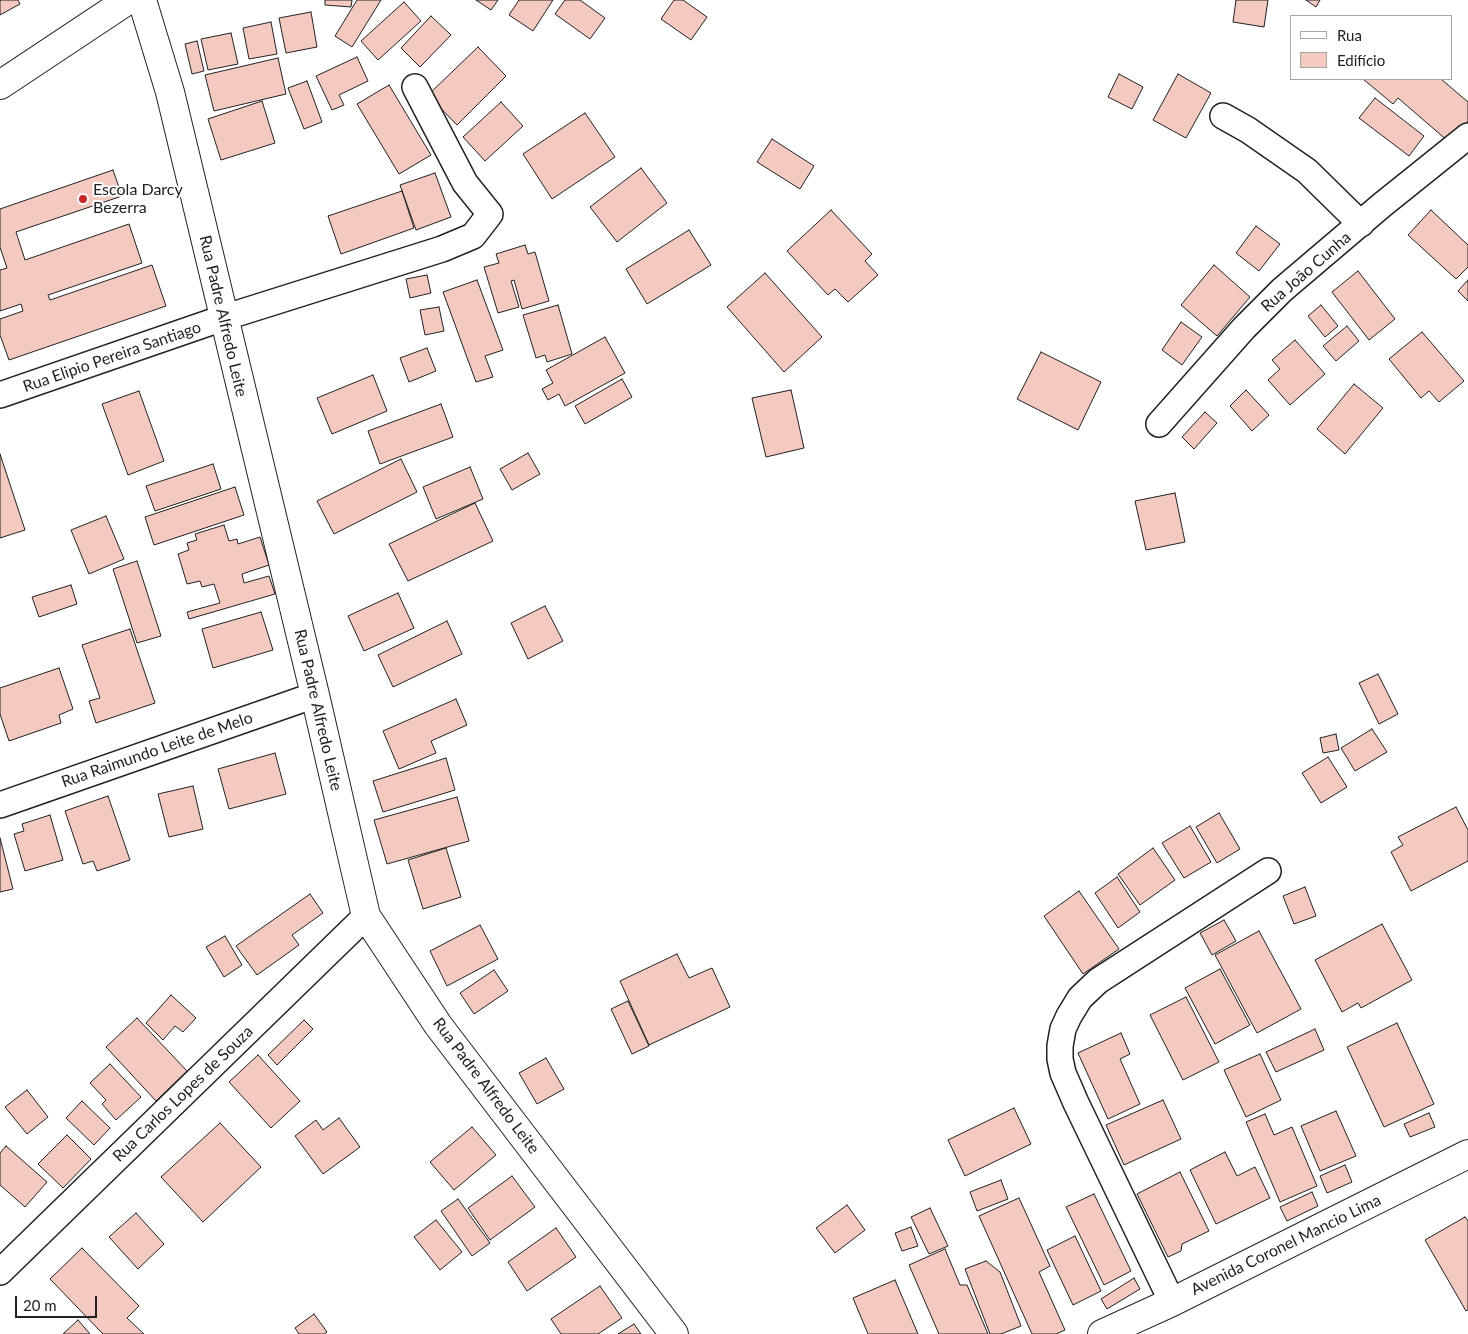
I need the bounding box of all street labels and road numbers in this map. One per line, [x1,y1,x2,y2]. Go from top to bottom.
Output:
street label: Rua João Cunha [1257,228,1355,316]
street label: Rua Padre Alfredo Leite [195,233,251,399]
street label: Rua Elipio Pereira Santiago [20,317,204,397]
street label: Rua Padre Alfredo Leite [290,627,346,793]
street label: Rua Raimundo Leite de Melo [59,708,255,792]
street label: Rua Padre Alfredo Leite [429,1014,543,1158]
street label: Rua Carlos Lopes de Souza [109,1022,257,1166]
street label: Avenida Coronel Mancio Lima [1188,1191,1384,1299]

